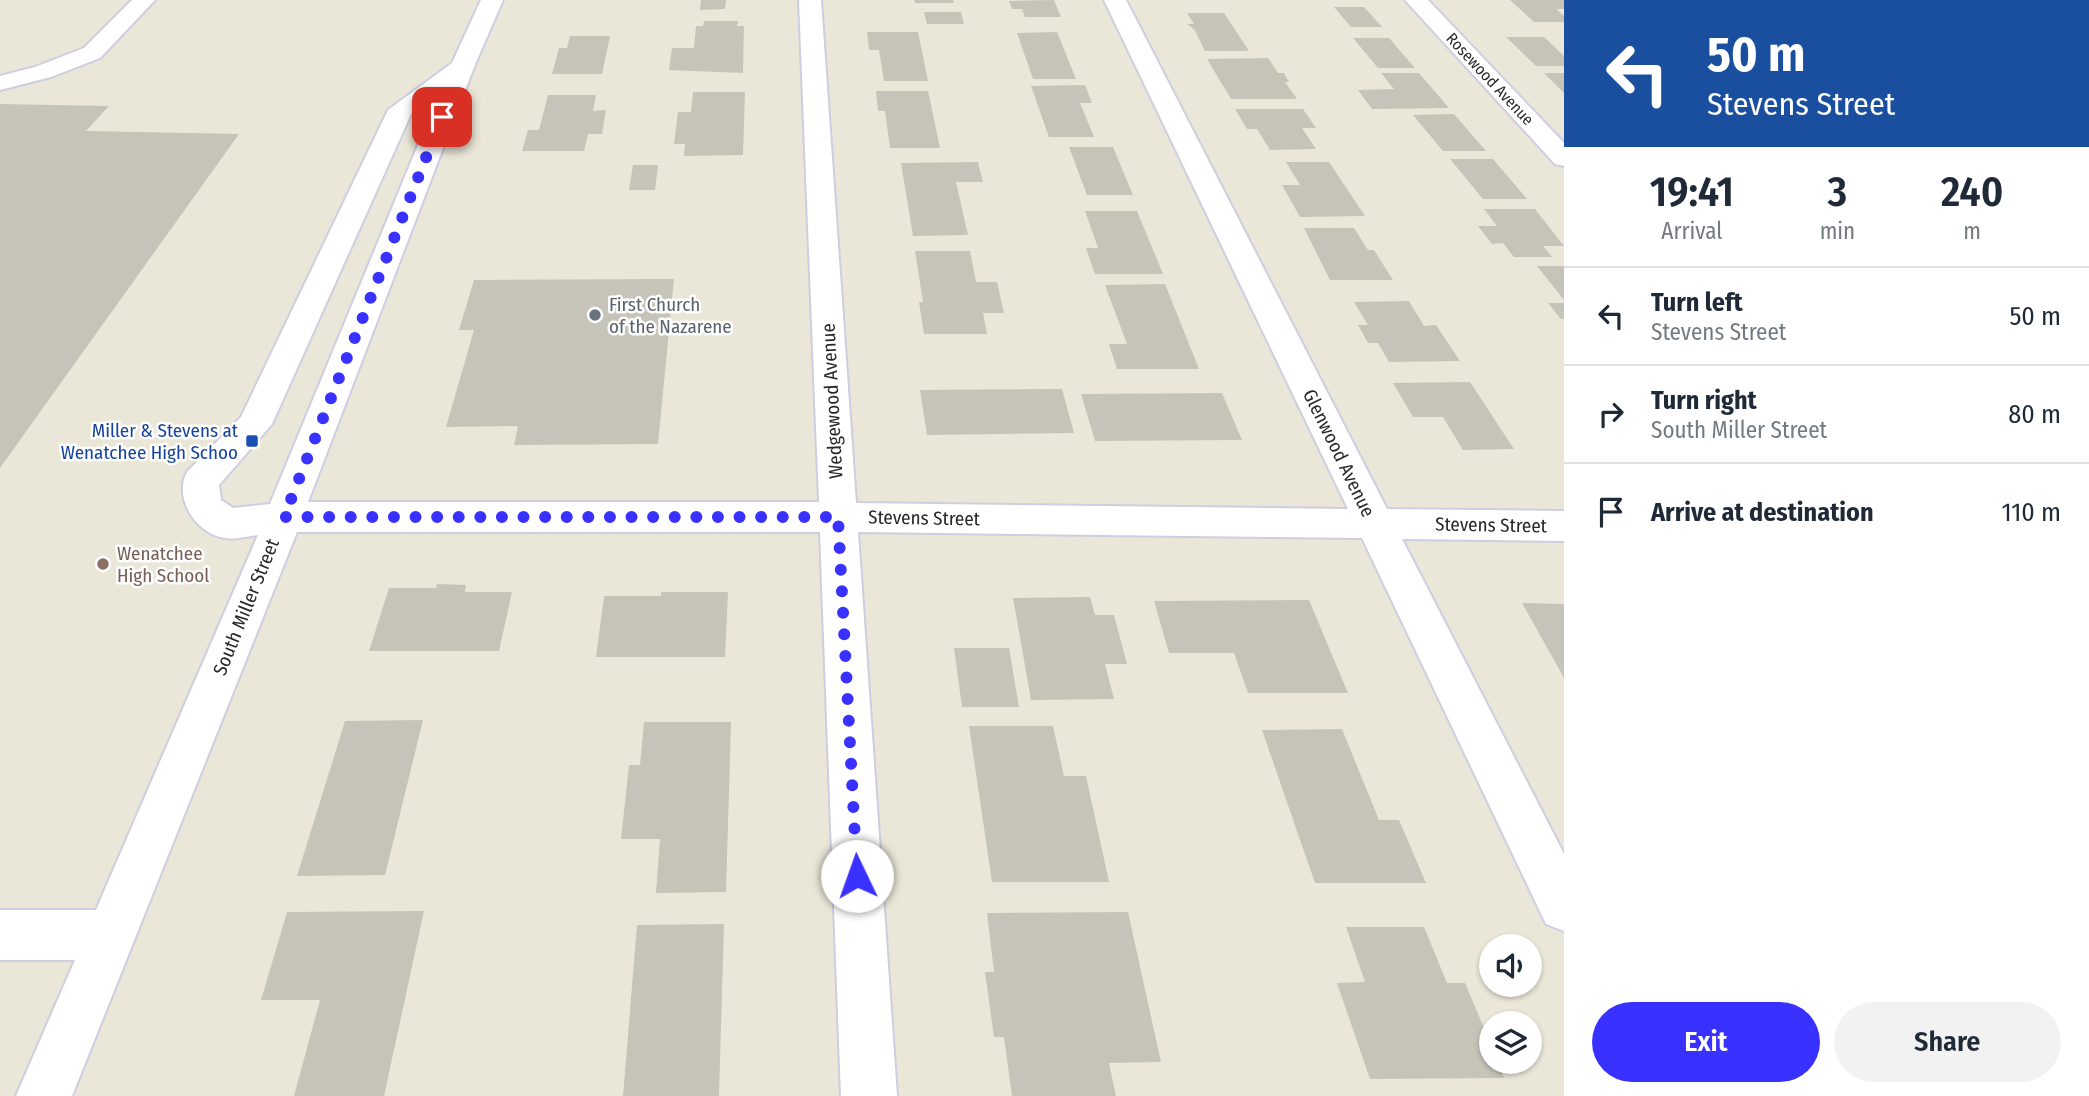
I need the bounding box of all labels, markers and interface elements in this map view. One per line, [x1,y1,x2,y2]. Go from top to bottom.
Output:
text: 50 m [1707,25,1805,84]
icon: left [1592,28,1683,119]
street label: Rosewood Avenue [1442,29,1538,129]
text: Stevens Street [1707,85,1895,123]
pin [412,87,472,147]
icon: arrive [423,98,461,136]
text: 19:41 [1650,167,1734,217]
text: 3 [1828,167,1847,217]
text: 240 [1941,167,2003,217]
text: Arrival [1661,217,1722,245]
text: min [1820,217,1855,245]
text: m [1963,217,1981,245]
text: Turn left [1651,287,1743,318]
place label: First Church of the Nazarene [609,293,732,338]
icon: left [1592,297,1630,335]
text: 50 m [2009,301,2061,332]
marker: First Church of the Nazarene [587,307,603,323]
text: Stevens Street [1651,318,1786,346]
street label: Wedgewood Avenue [816,323,848,479]
street label: Glenwood Avenue [1298,385,1380,521]
text: Turn right [1651,385,1757,416]
icon: right [1592,395,1630,433]
text: 80 m [2008,399,2061,430]
text: South Miller Street [1651,416,1827,444]
place label: Miller & Stevens at Wenatchee High Schoo [61,419,239,464]
marker: Miller & Stevens at Wenatchee High Schoo [244,433,260,449]
icon: arrive [1592,493,1630,531]
text: Arrive at destination [1651,497,1874,528]
text: 110 m [2001,497,2061,528]
street label: Stevens Street [868,506,981,530]
street label: Stevens Street [1435,513,1548,537]
street label: South Miller Street [208,535,284,679]
place label: Wenatchee High School [117,542,209,587]
marker: Wenatchee High School [95,556,111,572]
position arrow [820,839,894,913]
map controls [1479,934,1542,1074]
button: sound [1479,934,1542,997]
button: Exit [1592,1002,1820,1082]
button: Share [1834,1002,2061,1082]
button: layers [1479,1011,1542,1074]

